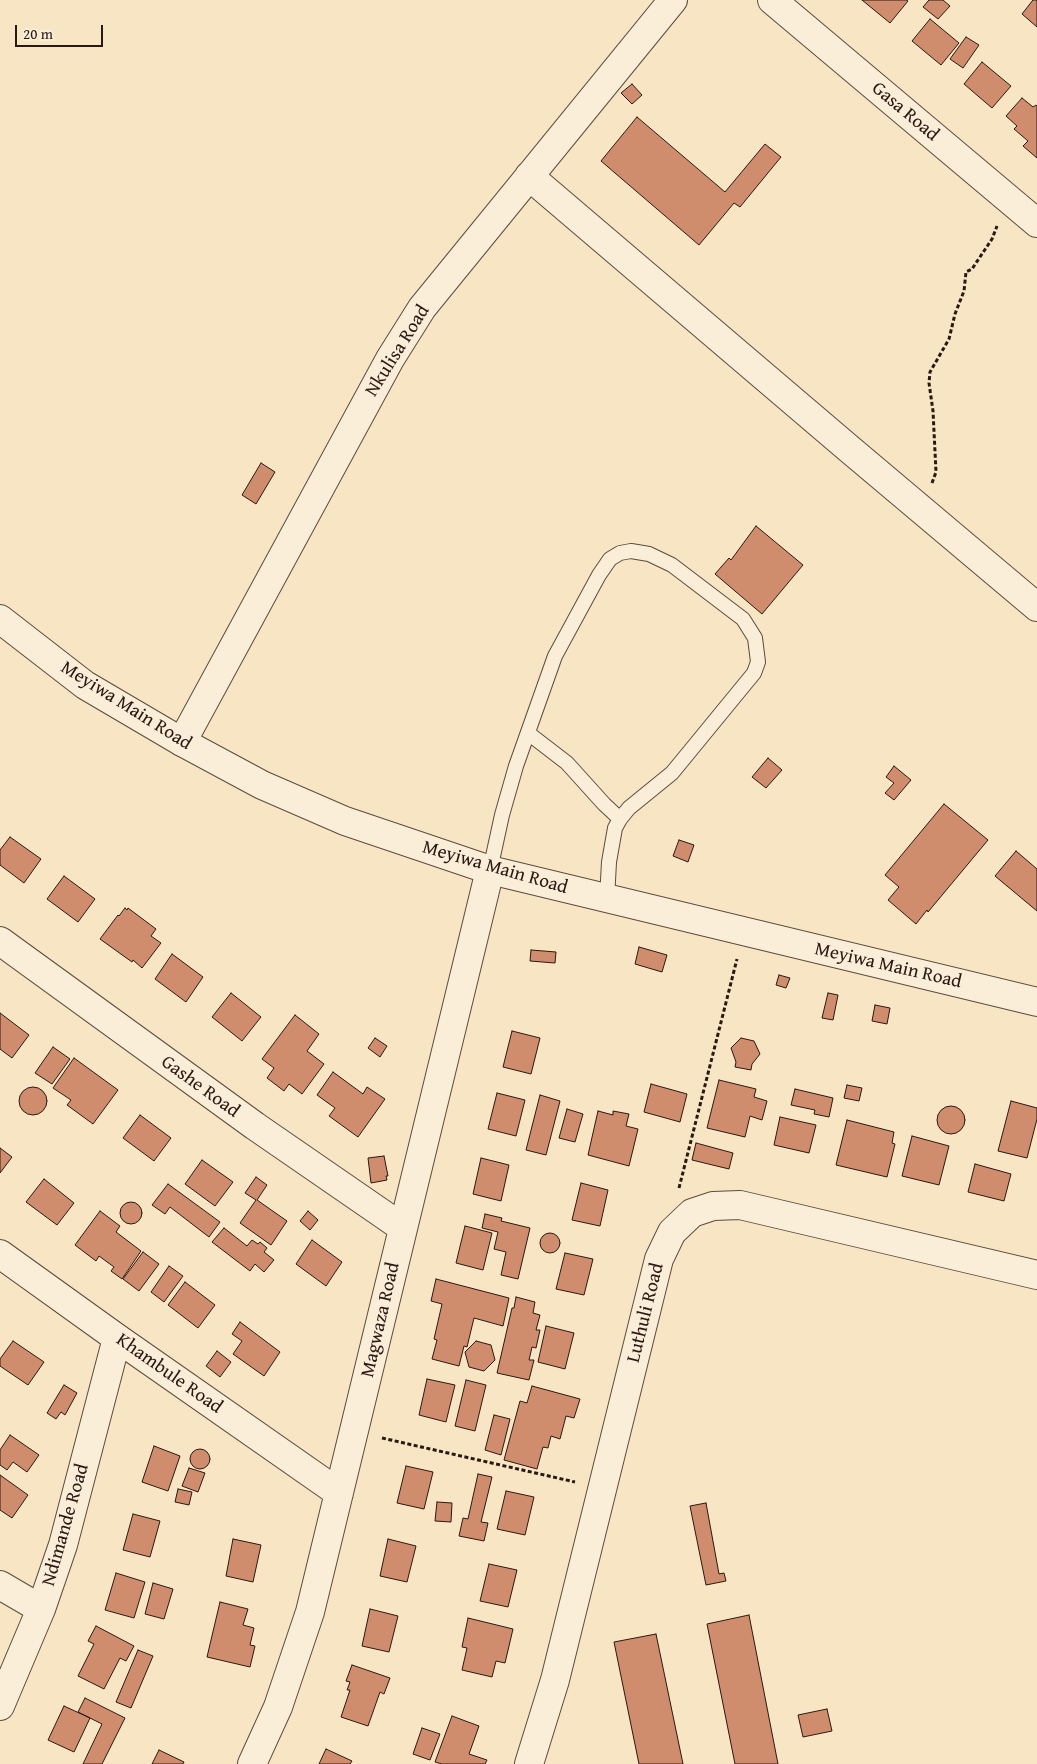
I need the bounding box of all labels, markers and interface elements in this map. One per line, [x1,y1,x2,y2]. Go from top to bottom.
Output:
scale bar [18,15,105,47]
text: 20 m [23,23,53,44]
street label: Gasa Road [867,77,943,147]
street label: Nkulisa Road [361,301,435,401]
street label: Meyiwa Main Road [56,657,196,755]
street label: Meyiwa Main Road [420,836,570,900]
street label: Meyiwa Main Road [812,938,964,994]
street label: Gashe Road [156,1051,244,1123]
street label: Magwaza Road [357,1260,405,1380]
street label: Luthuli Road [623,1261,669,1365]
street label: Khambule Road [111,1329,227,1419]
street label: Ndimande Road [38,1461,94,1589]

